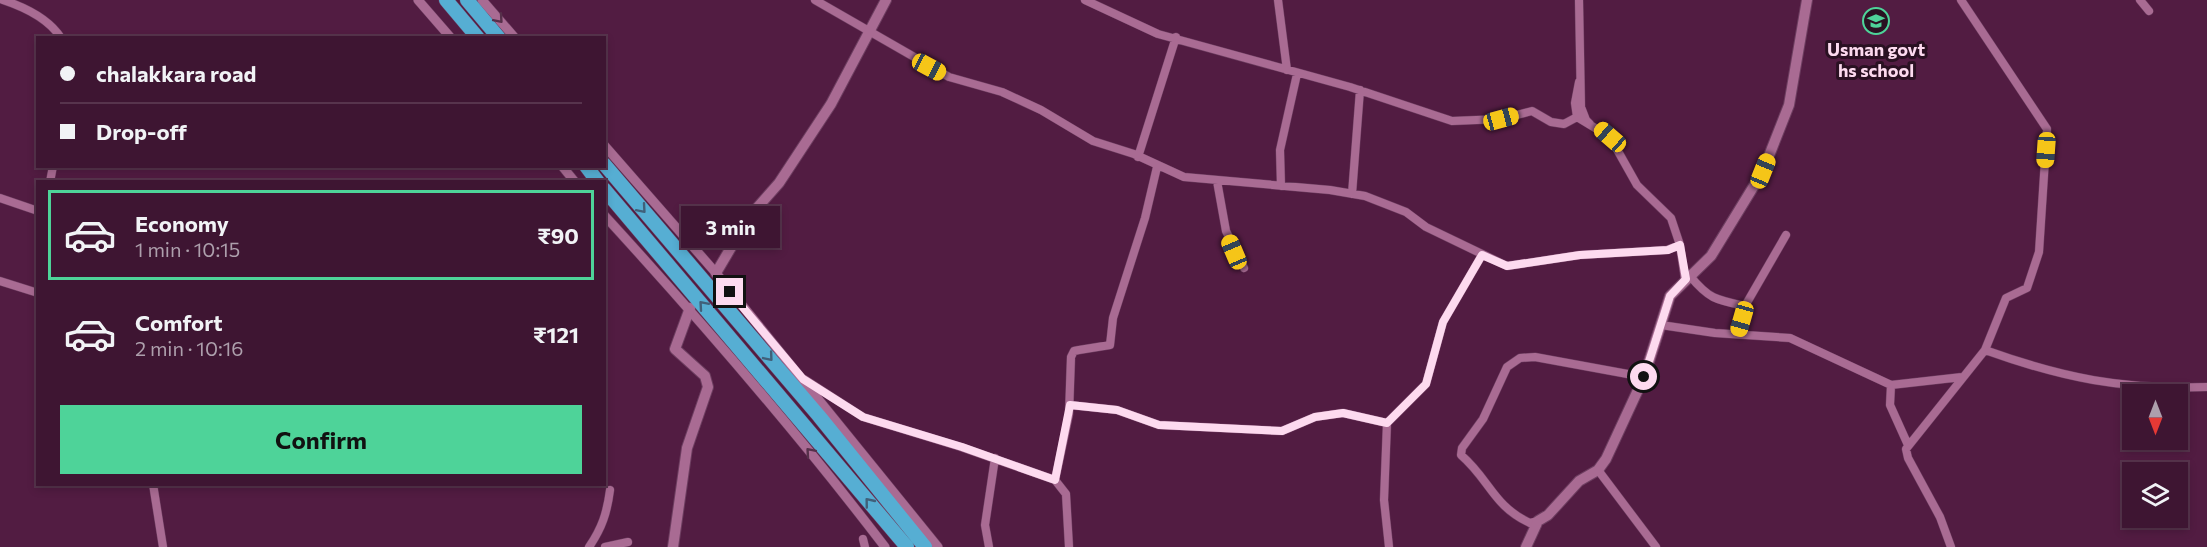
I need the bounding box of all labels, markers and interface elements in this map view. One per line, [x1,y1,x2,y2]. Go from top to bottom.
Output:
school or university icon: Usman govt hs school [1861,6,1891,36]
one-way arrow [492,12,503,23]
place label: Usman govt hs school [1827,38,1925,81]
car [909,51,949,83]
text: chalakkara road [96,60,256,87]
car [1481,106,1521,132]
text: Drop-off [96,118,187,145]
car [1591,118,1629,156]
car [2036,131,2056,169]
car [1748,151,1778,191]
one-way arrow [635,202,646,213]
callout: 3 min [680,205,780,247]
icon: car [63,208,117,262]
text: Economy [135,210,229,237]
text: 3 min [705,215,756,239]
text: ₹90 [537,222,579,249]
car [1219,232,1249,272]
text: 1 min · 10:15 [135,237,240,261]
route end [716,278,743,305]
car [1728,299,1756,339]
one-way arrow [699,301,710,312]
icon: car [63,307,117,361]
text: Comfort [135,309,223,336]
text: ₹121 [533,321,579,348]
text: 2 min · 10:16 [135,336,243,360]
one-way arrow [762,350,773,361]
route start [1630,363,1657,390]
north arrow [2122,384,2188,450]
map controls [2122,384,2188,528]
button: Confirm [60,405,582,474]
one-way arrow [806,448,817,459]
button: layers [2122,462,2188,528]
one-way arrow [866,498,877,509]

